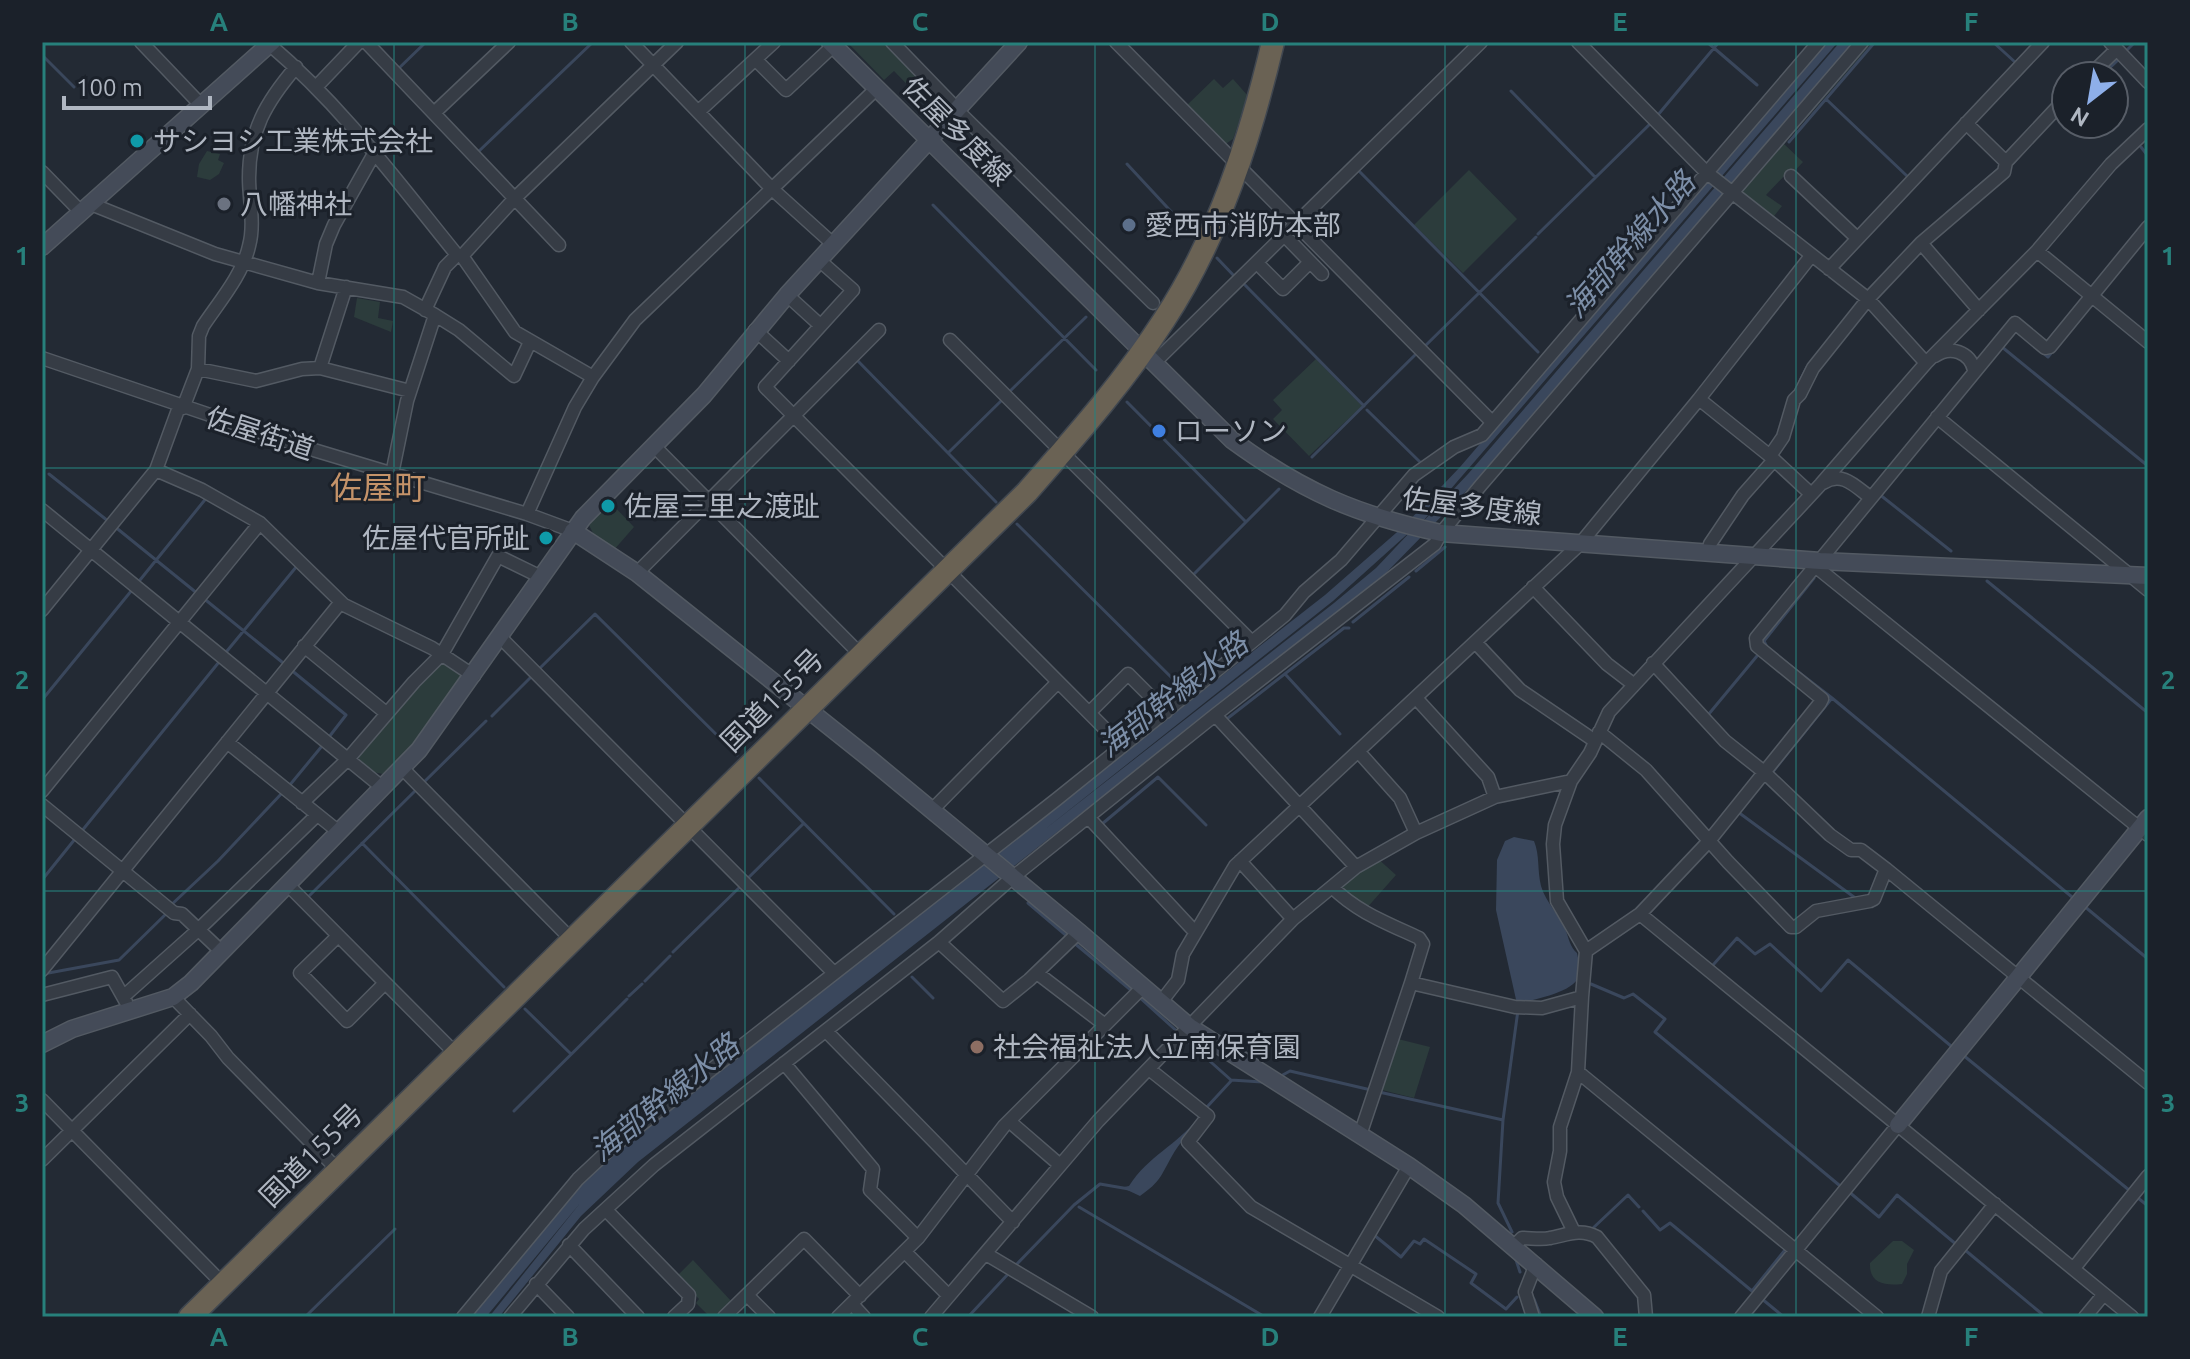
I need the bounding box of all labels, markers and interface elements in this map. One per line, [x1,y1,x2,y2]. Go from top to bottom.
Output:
text: A [210,7,229,36]
text: B [561,7,579,36]
text: C [912,7,929,36]
text: D [1261,7,1279,36]
text: E [1612,7,1628,36]
text: F [1964,7,1978,36]
scale bar [64,60,210,110]
north arrow [2050,60,2130,140]
street label: 佐屋多度線 [897,70,1018,191]
text: 100 m [76,74,143,101]
text: N [2066,103,2093,133]
place label: サシヨシ工業株式会社 [153,125,433,156]
marker: サシヨシ工業株式会社 [128,132,146,150]
water label: 海部幹線水路 [1557,163,1703,323]
place label: 八幡神社 [240,188,352,219]
marker: 八幡神社 [215,195,233,213]
place label: 愛西市消防本部 [1145,209,1341,240]
marker: 愛西市消防本部 [1120,216,1138,234]
text: 1 [15,241,29,270]
text: 1 [2161,241,2175,270]
street label: 佐屋街道 [202,400,318,465]
place label: ローソン [1175,415,1287,446]
marker: ローソン [1150,422,1168,440]
district label: 佐屋町 [330,469,426,505]
street label: 佐屋多度線 [1401,482,1543,529]
place label: 佐屋三里之渡趾 [624,490,820,521]
marker: 佐屋三里之渡趾 [599,497,617,515]
place label: 佐屋代官所趾 [362,522,530,553]
marker: 佐屋代官所趾 [537,529,555,547]
water label: 海部幹線水路 [1091,624,1256,763]
street label: 国道155号 [714,642,829,757]
text: 2 [15,665,29,694]
text: 2 [2161,665,2175,694]
water label: 海部幹線水路 [584,1025,747,1167]
place label: 社会福祉法人立南保育園 [993,1031,1301,1062]
marker: 社会福祉法人立南保育園 [968,1038,986,1056]
text: 3 [15,1088,29,1117]
text: 3 [2161,1088,2175,1117]
street label: 国道155号 [253,1097,368,1212]
text: A [210,1322,229,1351]
text: B [561,1322,579,1351]
text: C [912,1322,929,1351]
text: D [1261,1322,1279,1351]
text: E [1612,1322,1628,1351]
text: F [1964,1322,1978,1351]

